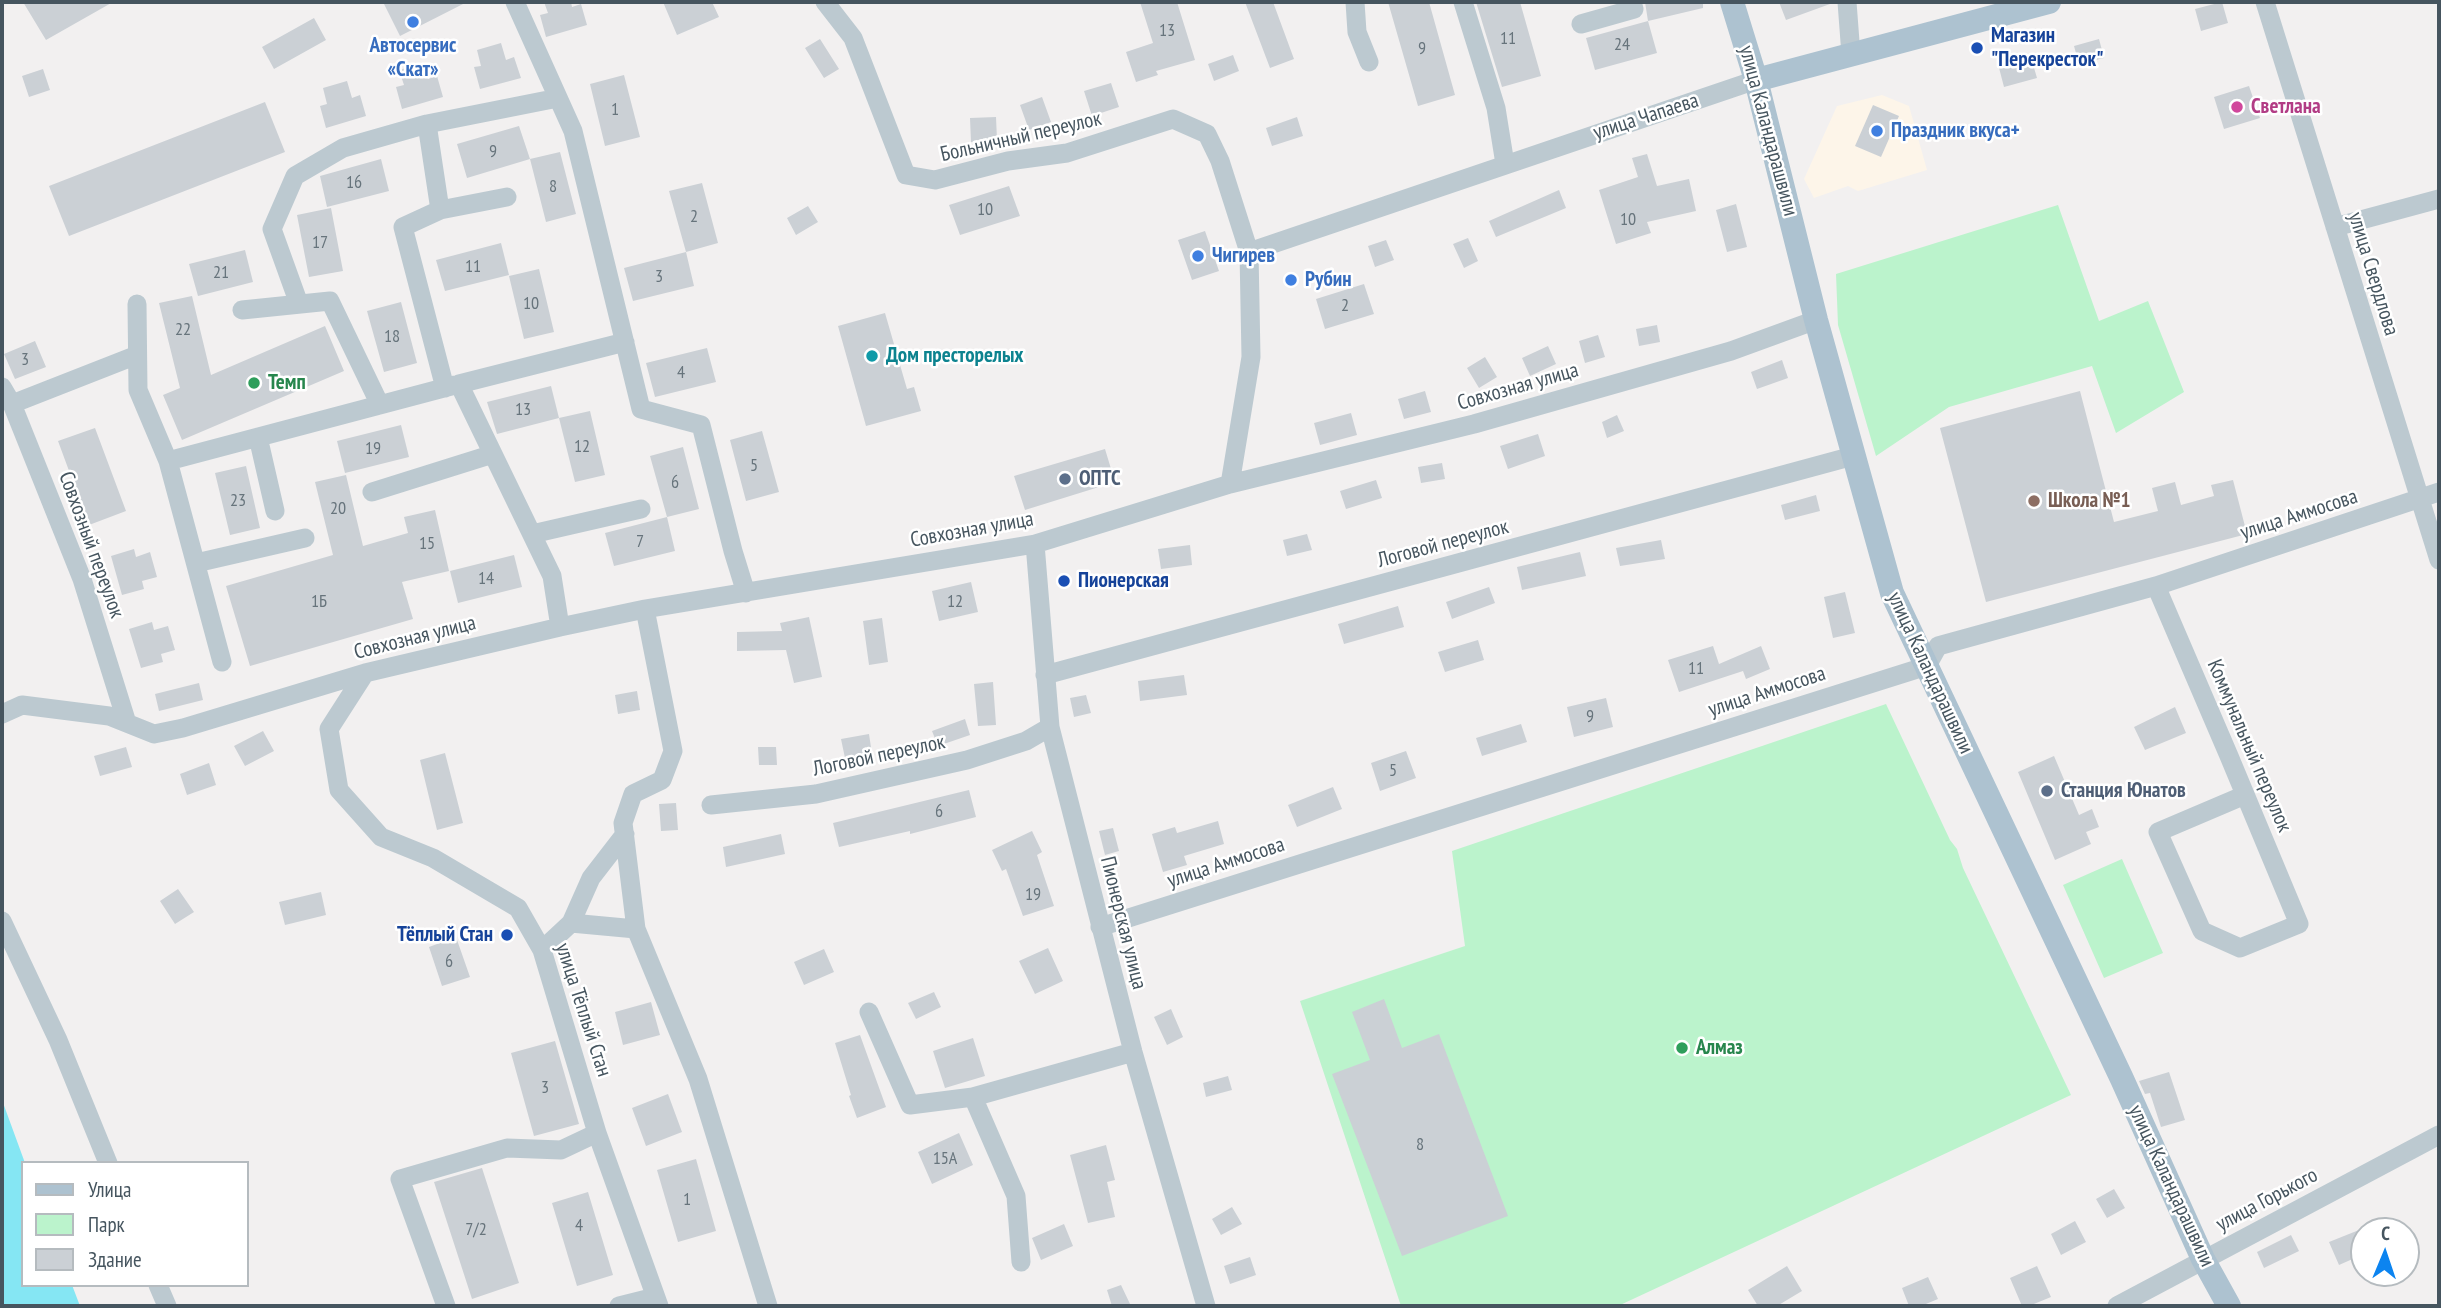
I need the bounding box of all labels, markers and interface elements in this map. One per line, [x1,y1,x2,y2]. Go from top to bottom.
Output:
marker: Автосервис «Скат» [405,14,421,30]
house number: 13 [1159,20,1175,42]
place label: Магазин "Перекресток" [1991,23,2103,73]
house number: 11 [1500,28,1516,50]
place label: Автосервис «Скат» [370,33,456,83]
house number: 24 [1614,34,1630,56]
house number: 9 [1418,38,1426,60]
marker: Магазин "Перекресток" [1969,40,1985,56]
street label: улица Каландарашвили [1733,43,1803,219]
street label: улица Чапаева [1590,88,1702,146]
place label: Светлана [2251,94,2321,120]
house number: 1 [611,99,619,121]
marker: Светлана [2229,99,2245,115]
street label: Больничный переулок [938,106,1104,168]
place label: Праздник вкуса+ [1891,118,2020,144]
marker: Праздник вкуса+ [1869,123,1885,139]
house number: 9 [489,141,497,163]
house number: 16 [346,172,362,194]
house number: 8 [549,176,557,198]
house number: 10 [977,199,993,221]
house number: 2 [690,206,698,228]
house number: 10 [1620,209,1636,231]
street label: улица Свердлова [2342,209,2404,339]
house number: 17 [312,232,328,254]
place label: Чигирев [1212,243,1275,269]
marker: Чигирев [1190,248,1206,264]
house number: 11 [465,256,481,278]
house number: 21 [213,262,229,284]
house number: 3 [655,266,663,288]
place label: Рубин [1305,267,1352,293]
marker: Рубин [1283,272,1299,288]
house number: 10 [523,293,539,315]
house number: 2 [1341,295,1349,317]
house number: 22 [175,319,191,341]
house number: 18 [384,326,400,348]
place label: Дом престорелых [886,343,1024,369]
marker: Дом престорелых [864,348,880,364]
house number: 3 [21,349,29,371]
street label: Совхозная улица [1455,358,1581,416]
house number: 4 [677,362,685,384]
place label: Темп [268,370,306,396]
marker: Темп [246,375,262,391]
house number: 13 [515,399,531,421]
house number: 12 [574,436,590,458]
house number: 19 [365,438,381,460]
house number: 5 [750,455,758,477]
place label: ОПТС [1079,466,1121,492]
street label: Совхозный переулок [53,468,129,622]
marker: ОПТС [1057,471,1073,487]
house number: 6 [671,472,679,494]
street label: улица Аммосова [2237,484,2361,546]
place label: Школа №1 [2048,488,2131,514]
house number: 23 [230,490,246,512]
marker: Школа №1 [2026,493,2042,509]
house number: 20 [330,498,346,520]
street label: Совхозная улица [909,507,1035,553]
street label: Логовой переулок [1375,514,1511,574]
house number: 7 [636,531,644,553]
house number: 15 [419,533,435,555]
house number: 14 [478,568,494,590]
place label: Пионерская [1078,568,1169,594]
marker: Пионерская [1056,573,1072,589]
street label: улица Каландарашвили [1882,588,1978,758]
house number: 1Б [311,591,327,613]
house number: 12 [947,591,963,613]
street label: Совхозная улица [352,611,478,665]
street label: Коммунальный переулок [2201,656,2297,836]
house number: 11 [1688,658,1704,680]
street label: улица Аммосова [1705,661,1829,723]
house number: 9 [1586,706,1594,728]
street label: Логовой переулок [811,730,947,782]
house number: 5 [1389,760,1397,782]
place label: Станция Юнатов [2061,778,2186,804]
marker: Станция Юнатов [2039,783,2055,799]
house number: 6 [935,801,943,823]
street label: улица Аммосова [1164,832,1288,894]
street label: Пионерская улица [1094,854,1152,992]
house number: 19 [1025,884,1041,906]
place label: Тёплый Стан [397,922,493,948]
marker: Тёплый Стан [499,927,515,943]
street label: улица Тёплый Стан [550,940,616,1080]
house number: 6 [445,951,453,973]
place label: Алмаз [1696,1035,1743,1061]
marker: Алмаз [1674,1040,1690,1056]
house number: 3 [541,1077,549,1099]
street label: улица Каландарашвили [2123,1101,2219,1271]
house number: 8 [1416,1134,1424,1156]
house number: 15А [933,1148,957,1170]
legend [21,1161,248,1287]
street label: улица Горького [2212,1163,2322,1237]
text: Улица [88,1176,131,1203]
house number: 1 [683,1189,691,1211]
text: Парк [88,1211,125,1238]
house number: 4 [575,1215,583,1237]
north arrow [2350,1217,2420,1287]
house number: 7/2 [465,1219,487,1241]
text: С [2381,1221,2390,1245]
text: Здание [88,1246,142,1273]

